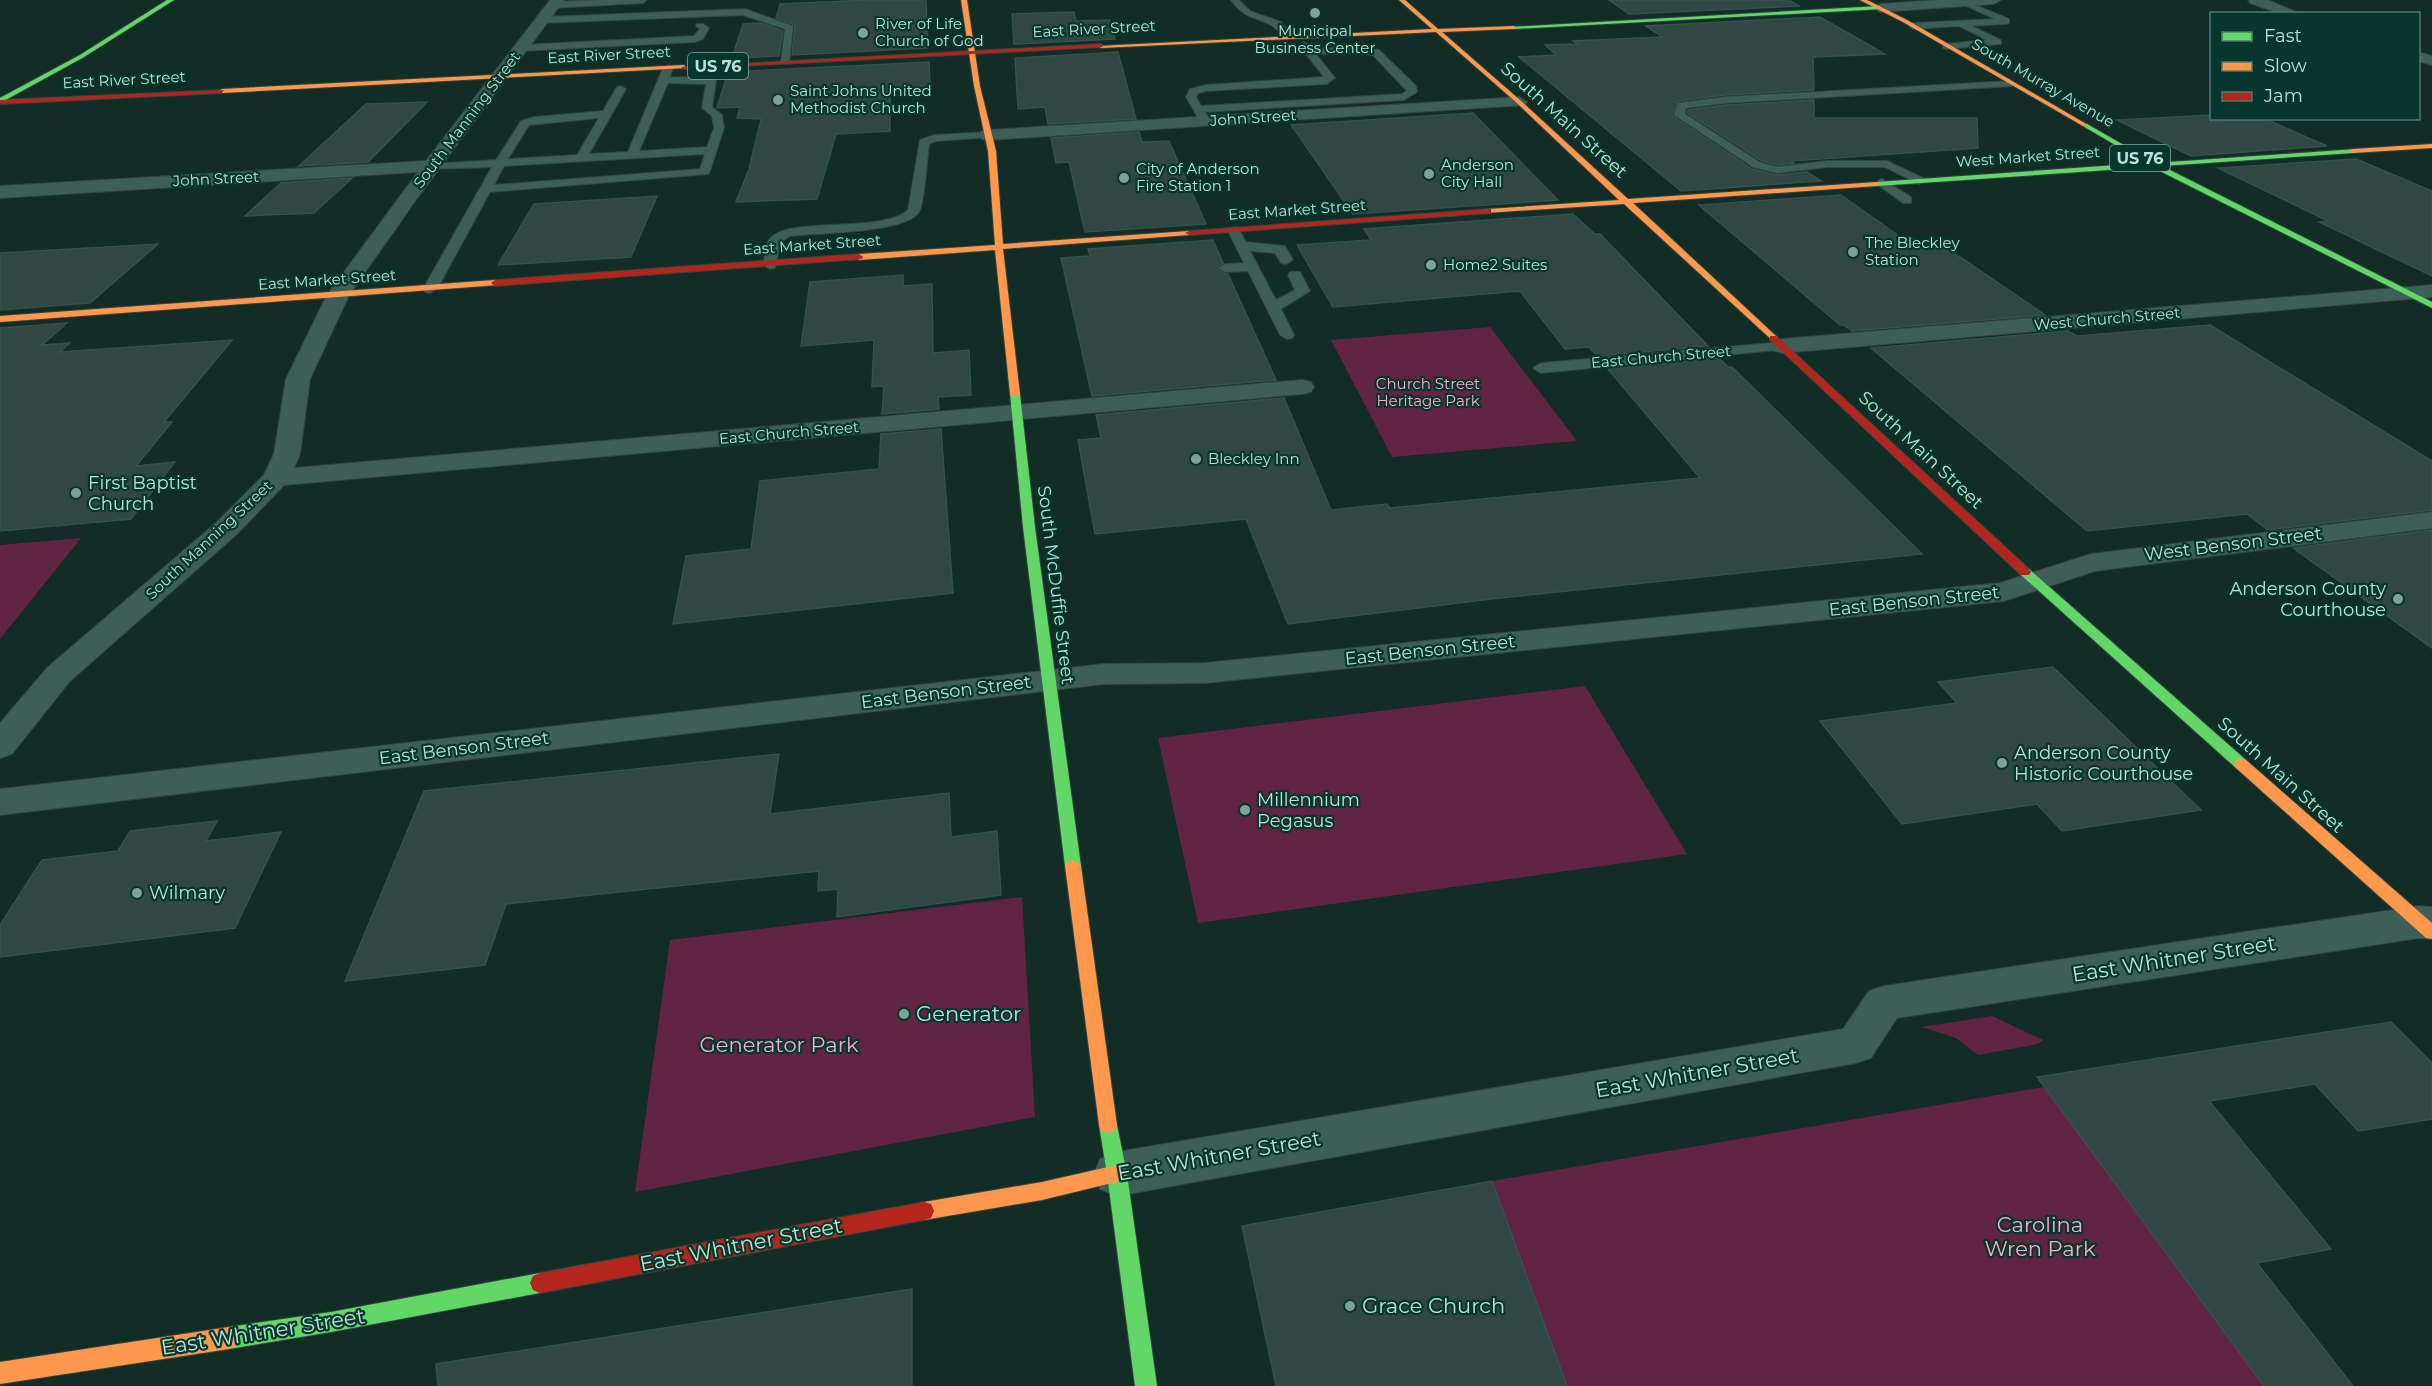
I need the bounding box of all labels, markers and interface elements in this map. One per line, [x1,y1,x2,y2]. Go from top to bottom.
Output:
marker: Municipal Business Center [1308,6,1322,20]
legend [2210,12,2420,120]
place label: River of Life Church of God [875,14,984,50]
street label: East River Street [1032,16,1156,41]
place label: Municipal Business Center [1255,21,1375,57]
text: Fast [2264,25,2302,47]
marker: River of Life Church of God [856,26,870,40]
street label: South Murray Avenue [1968,34,2118,131]
street label: East River Street [547,42,671,67]
street label: South Manning Street [409,48,524,192]
road number: US 76 [688,53,748,79]
text: Slow [2264,55,2307,77]
street label: South Main Street [1496,57,1632,183]
street label: East River Street [62,67,186,92]
place label: Saint Johns United Methodist Church [790,81,932,117]
text: Jam [2263,85,2303,107]
marker: Saint Johns United Methodist Church [771,93,785,107]
street label: John Street [1208,105,1297,130]
street label: West Market Street [1955,142,2101,171]
road number: US 76 [2110,145,2170,171]
place label: Anderson City Hall [1441,155,1514,191]
place label: City of Anderson Fire Station 1 [1136,159,1260,195]
street label: John Street [171,167,260,190]
marker: Anderson City Hall [1422,167,1436,181]
marker: City of Anderson Fire Station 1 [1117,171,1131,185]
street label: East Market Street [1227,195,1367,224]
street label: East Market Street [742,230,882,259]
place label: The Bleckley Station [1865,233,1960,269]
marker: The Bleckley Station [1846,245,1860,259]
place label: Home2 Suites [1443,255,1547,274]
marker: Home2 Suites [1424,258,1438,272]
street label: East Market Street [257,265,397,294]
street label: West Church Street [2033,303,2181,334]
street label: East Church Street [1590,341,1732,372]
park label: Church Street Heritage Park [1376,374,1480,410]
street label: South Main Street [1854,387,1988,513]
street label: East Church Street [718,417,860,448]
place label: Bleckley Inn [1208,449,1300,468]
marker: Bleckley Inn [1189,452,1203,466]
place label: First Baptist Church [88,472,197,515]
street label: South Manning Street [141,476,276,603]
street label: South McDuffie Street [1033,484,1079,686]
marker: First Baptist Church [69,486,83,500]
street label: West Benson Street [2143,522,2323,566]
place label: Anderson County Courthouse [2229,578,2386,621]
street label: East Benson Street [1828,581,2000,621]
marker: Anderson County Courthouse [2391,592,2405,606]
street label: East Benson Street [1344,630,1516,670]
street label: East Benson Street [860,671,1032,713]
street label: South Main Street [2213,712,2349,838]
street label: East Benson Street [378,727,550,769]
place label: Anderson County Historic Courthouse [2014,742,2193,785]
marker: Anderson County Historic Courthouse [1995,756,2009,770]
place label: Millennium Pegasus [1257,789,1360,832]
marker: Millennium Pegasus [1238,803,1252,817]
place label: Wilmary [149,882,225,904]
marker: Wilmary [130,886,144,900]
street label: East Whitner Street [2070,930,2278,987]
place label: Generator [916,1001,1021,1026]
marker: Generator [897,1007,911,1021]
park label: Generator Park [700,1032,859,1057]
street label: East Whitner Street [1593,1042,1801,1103]
street label: East Whitner Street [1115,1125,1323,1186]
park label: Carolina Wren Park [1984,1212,2096,1261]
street label: East Whitner Street [637,1213,844,1276]
place label: Grace Church [1362,1293,1505,1318]
marker: Grace Church [1343,1299,1357,1313]
street label: East Whitner Street [159,1303,367,1360]

